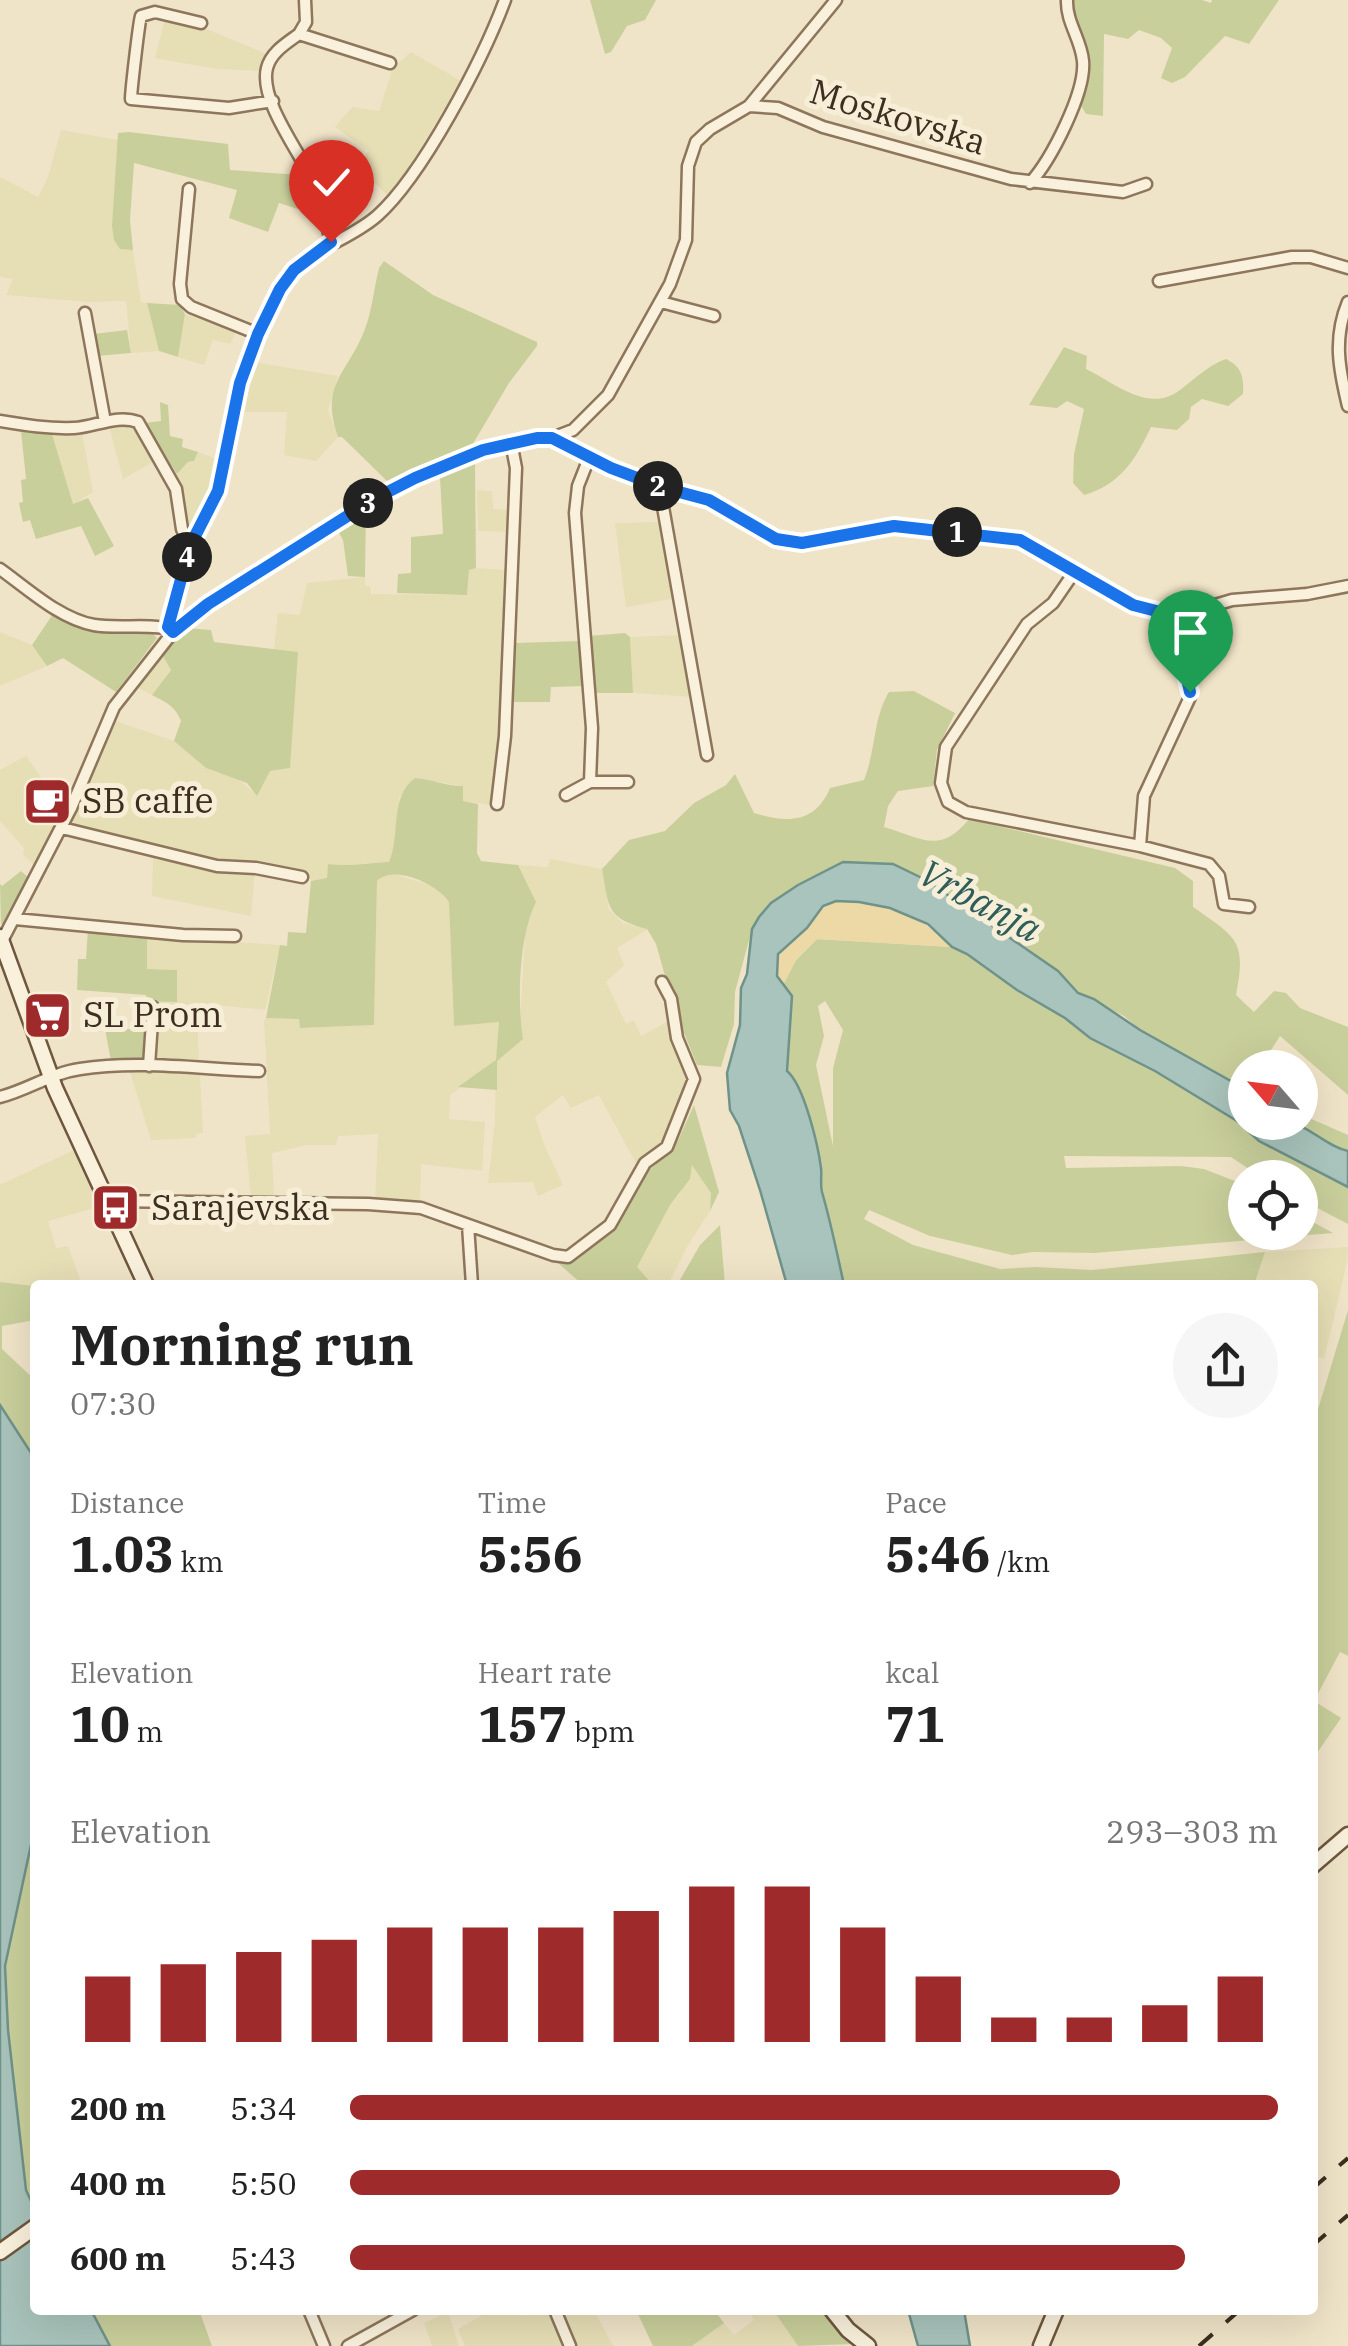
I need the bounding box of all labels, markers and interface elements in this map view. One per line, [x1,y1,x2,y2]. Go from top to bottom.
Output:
street label: Moskovska [805,67,992,165]
pin [289,140,374,243]
icon: check [304,155,359,210]
pin: 2 [633,461,683,511]
text: 2 [650,467,666,504]
pin: 3 [343,478,393,528]
text: 3 [360,484,376,521]
pin: 1 [932,507,982,557]
text: 1 [949,513,965,550]
pin: 4 [162,532,212,582]
text: 4 [179,538,195,575]
pin [1148,590,1233,693]
icon: arrive [1163,605,1218,660]
cafe icon: SB caffe [21,775,73,827]
place label: SB caffe [82,777,214,823]
water label: Vrbanja [911,847,1051,952]
supermarket icon: SL Prom [22,989,74,1041]
place label: SL Prom [83,991,223,1037]
north arrow [1228,1050,1318,1140]
map controls [1228,1050,1318,1250]
button: locate [1228,1160,1318,1250]
bus stop icon: Sarajevska [90,1182,142,1234]
place label: Sarajevska [151,1184,330,1230]
text: Morning run [70,1309,414,1380]
button: share [1173,1313,1278,1418]
text: 07:30 [70,1382,156,1424]
text: Distance [70,1484,184,1521]
text: Time [478,1484,546,1521]
text: Pace [885,1484,947,1521]
text: 1.03 [70,1521,174,1586]
text: 5:56 [478,1521,583,1586]
text: 5:46 [885,1521,990,1586]
text: km [174,1543,224,1580]
text: /km [990,1543,1050,1580]
text: Elevation [70,1654,193,1691]
text: Heart rate [478,1654,612,1691]
text: kcal [885,1654,939,1691]
text: 10 [70,1691,130,1756]
text: 157 [478,1691,568,1756]
text: 71 [885,1691,945,1756]
text: m [130,1713,163,1750]
text: bpm [568,1713,635,1750]
text: Elevation [70,1810,211,1852]
text: 293–303 m [1106,1810,1278,1852]
text: 200 m [70,2087,166,2129]
text: 5:34 [230,2087,297,2129]
text: 400 m [70,2162,166,2204]
text: 5:50 [230,2162,297,2204]
text: 600 m [70,2237,166,2279]
text: 5:43 [230,2237,297,2279]

